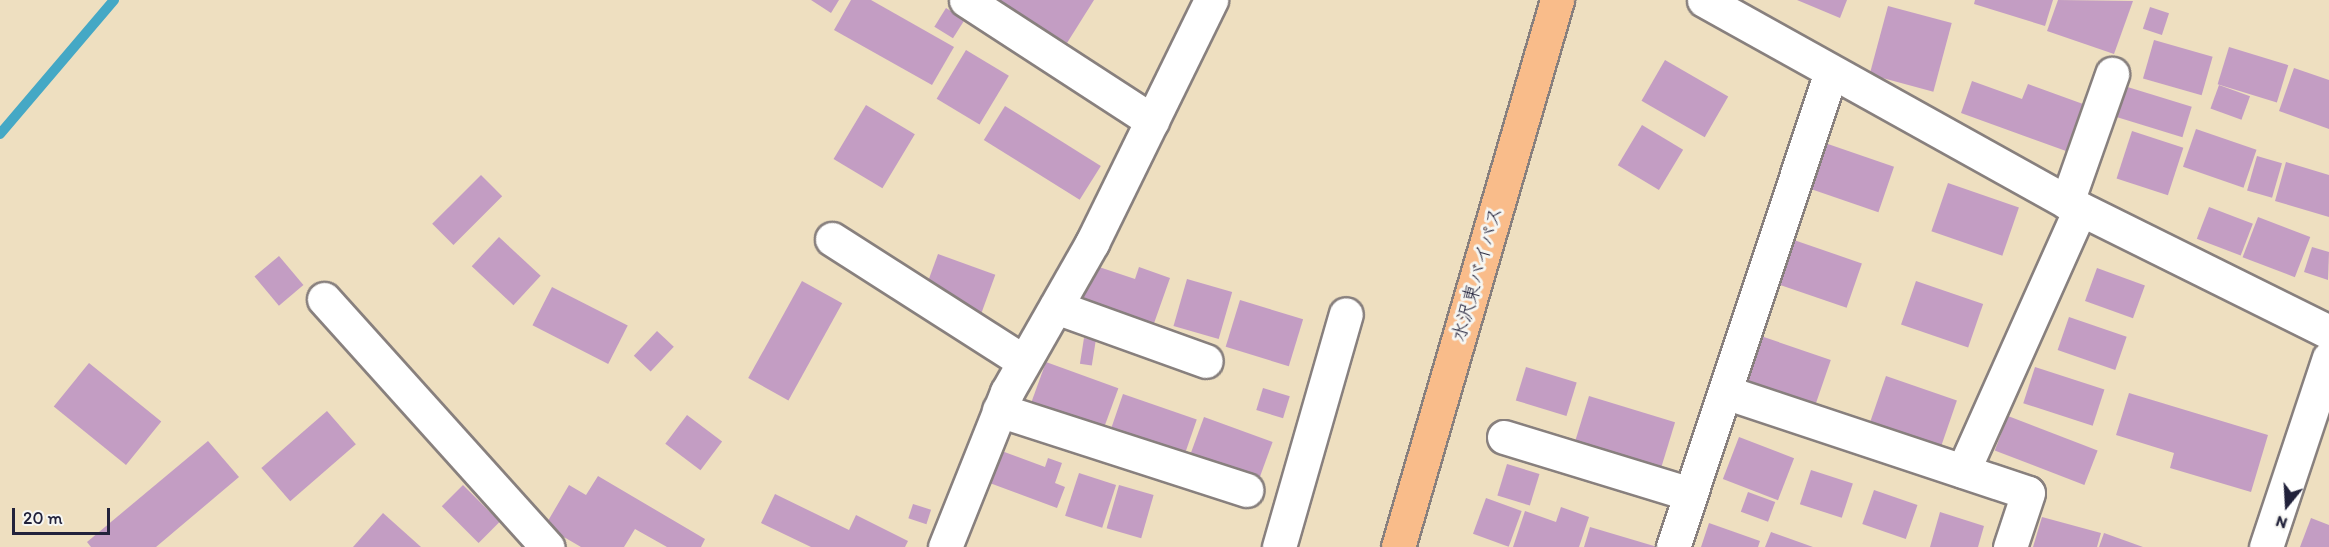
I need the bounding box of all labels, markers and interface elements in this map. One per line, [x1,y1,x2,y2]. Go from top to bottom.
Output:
street label: 水沢東バイパス [1446,203,1508,345]
north arrow [2257,475,2317,535]
scale bar [15,496,112,534]
text: 20 m [23,507,63,529]
text: N [2273,512,2289,533]

